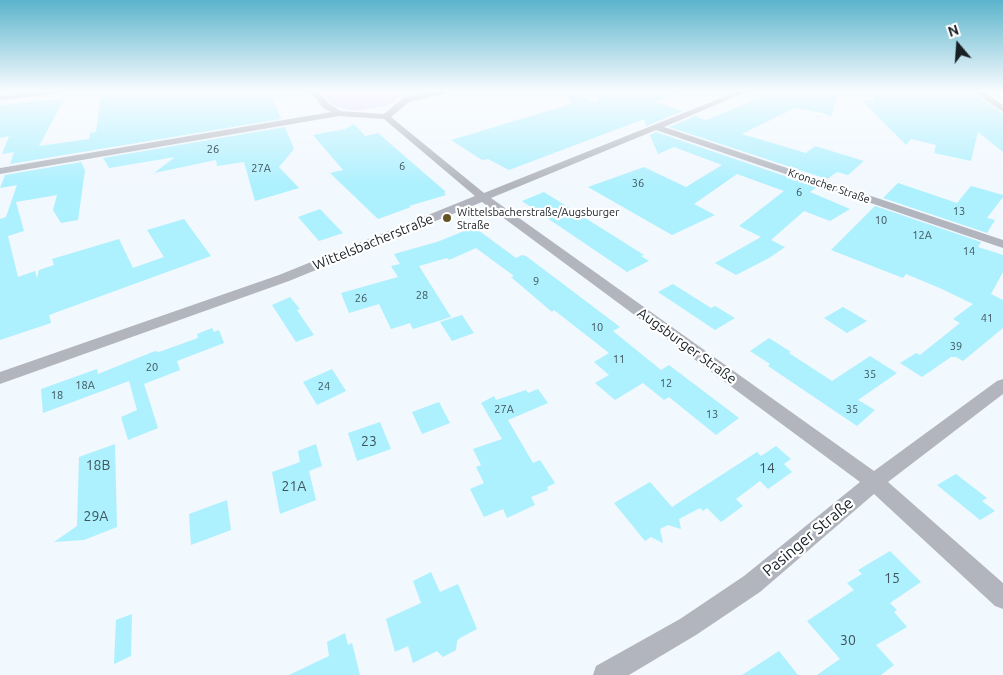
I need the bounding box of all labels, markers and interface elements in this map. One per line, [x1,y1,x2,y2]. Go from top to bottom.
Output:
north arrow [933,20,983,70]
text: N [946,22,961,40]
house number: 26 [207,142,219,156]
house number: 6 [399,159,405,173]
house number: 27A [251,161,271,175]
street label: Kronacher Straße [786,166,872,206]
house number: 36 [632,176,644,190]
house number: 6 [796,185,802,199]
house number: 13 [953,204,965,218]
place label: Wittelsbacherstraße/Augsburger Straße [457,205,619,231]
street label: Wittelsbacherstraße [310,210,436,274]
marker: Wittelsbacherstraße/Augsburger Straße [441,212,453,224]
house number: 10 [875,213,887,227]
house number: 12A [912,228,932,242]
house number: 14 [963,244,975,258]
house number: 9 [533,274,539,288]
house number: 28 [416,288,428,302]
house number: 26 [355,291,367,305]
street label: Augsburger Straße [634,304,740,388]
house number: 41 [981,311,993,325]
house number: 10 [591,320,603,334]
house number: 39 [950,339,962,353]
house number: 11 [613,352,625,366]
house number: 20 [146,360,158,374]
house number: 35 [864,367,876,381]
house number: 12 [660,376,672,390]
house number: 18A [75,378,95,392]
house number: 24 [318,379,330,393]
house number: 18 [51,388,63,402]
house number: 27A [494,402,514,416]
house number: 35 [846,402,858,416]
house number: 13 [706,407,718,421]
house number: 23 [361,433,377,449]
house number: 18B [86,457,110,473]
house number: 14 [759,460,775,476]
house number: 21A [282,478,306,494]
street label: Pasinger Straße [759,493,857,581]
house number: 29A [84,508,108,524]
house number: 15 [884,570,900,586]
house number: 30 [840,632,856,648]

